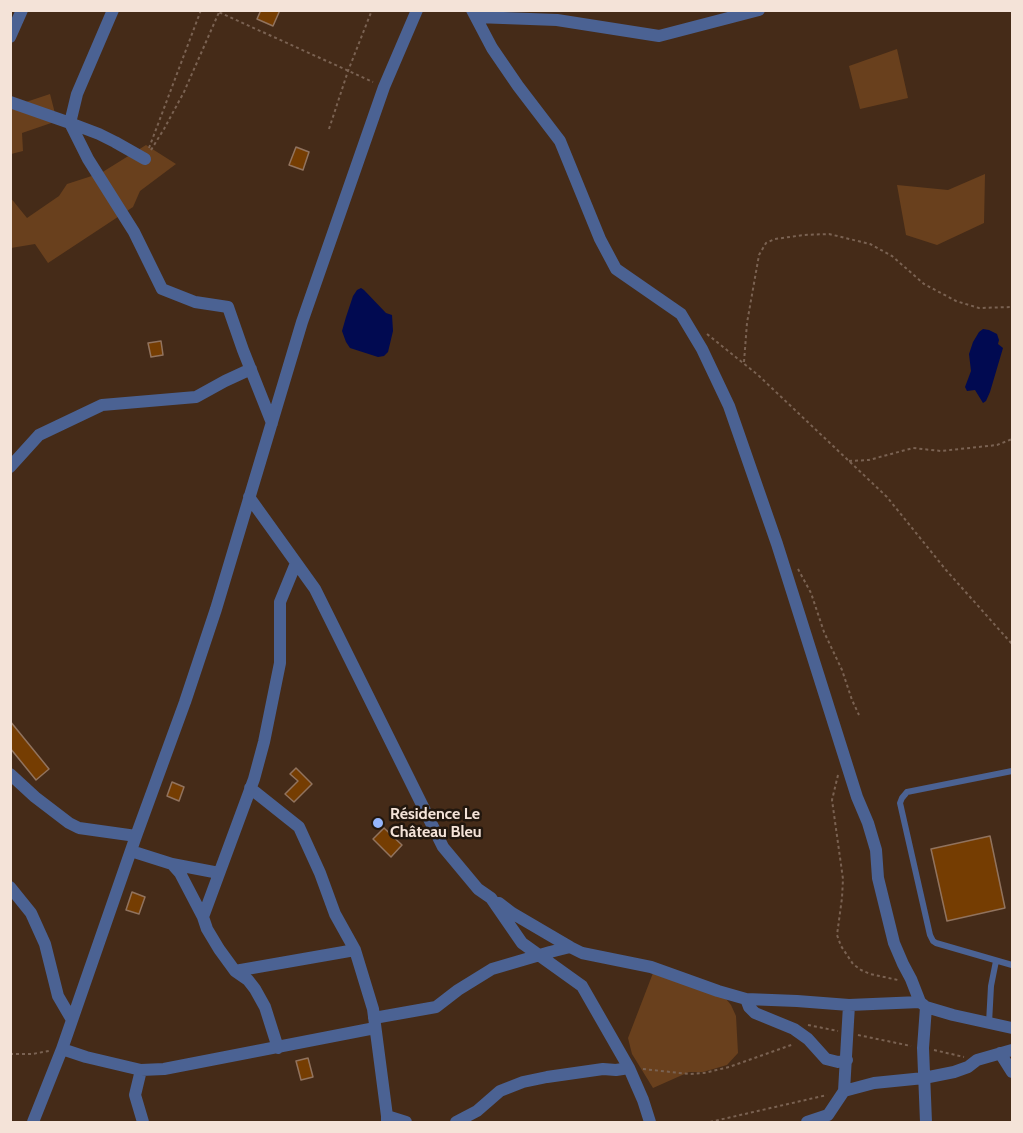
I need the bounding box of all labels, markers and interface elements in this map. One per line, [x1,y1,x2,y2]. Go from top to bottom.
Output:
place label: Résidence Le Château Bleu [390,804,482,842]
marker: Résidence Le Château Bleu [371,816,385,830]

